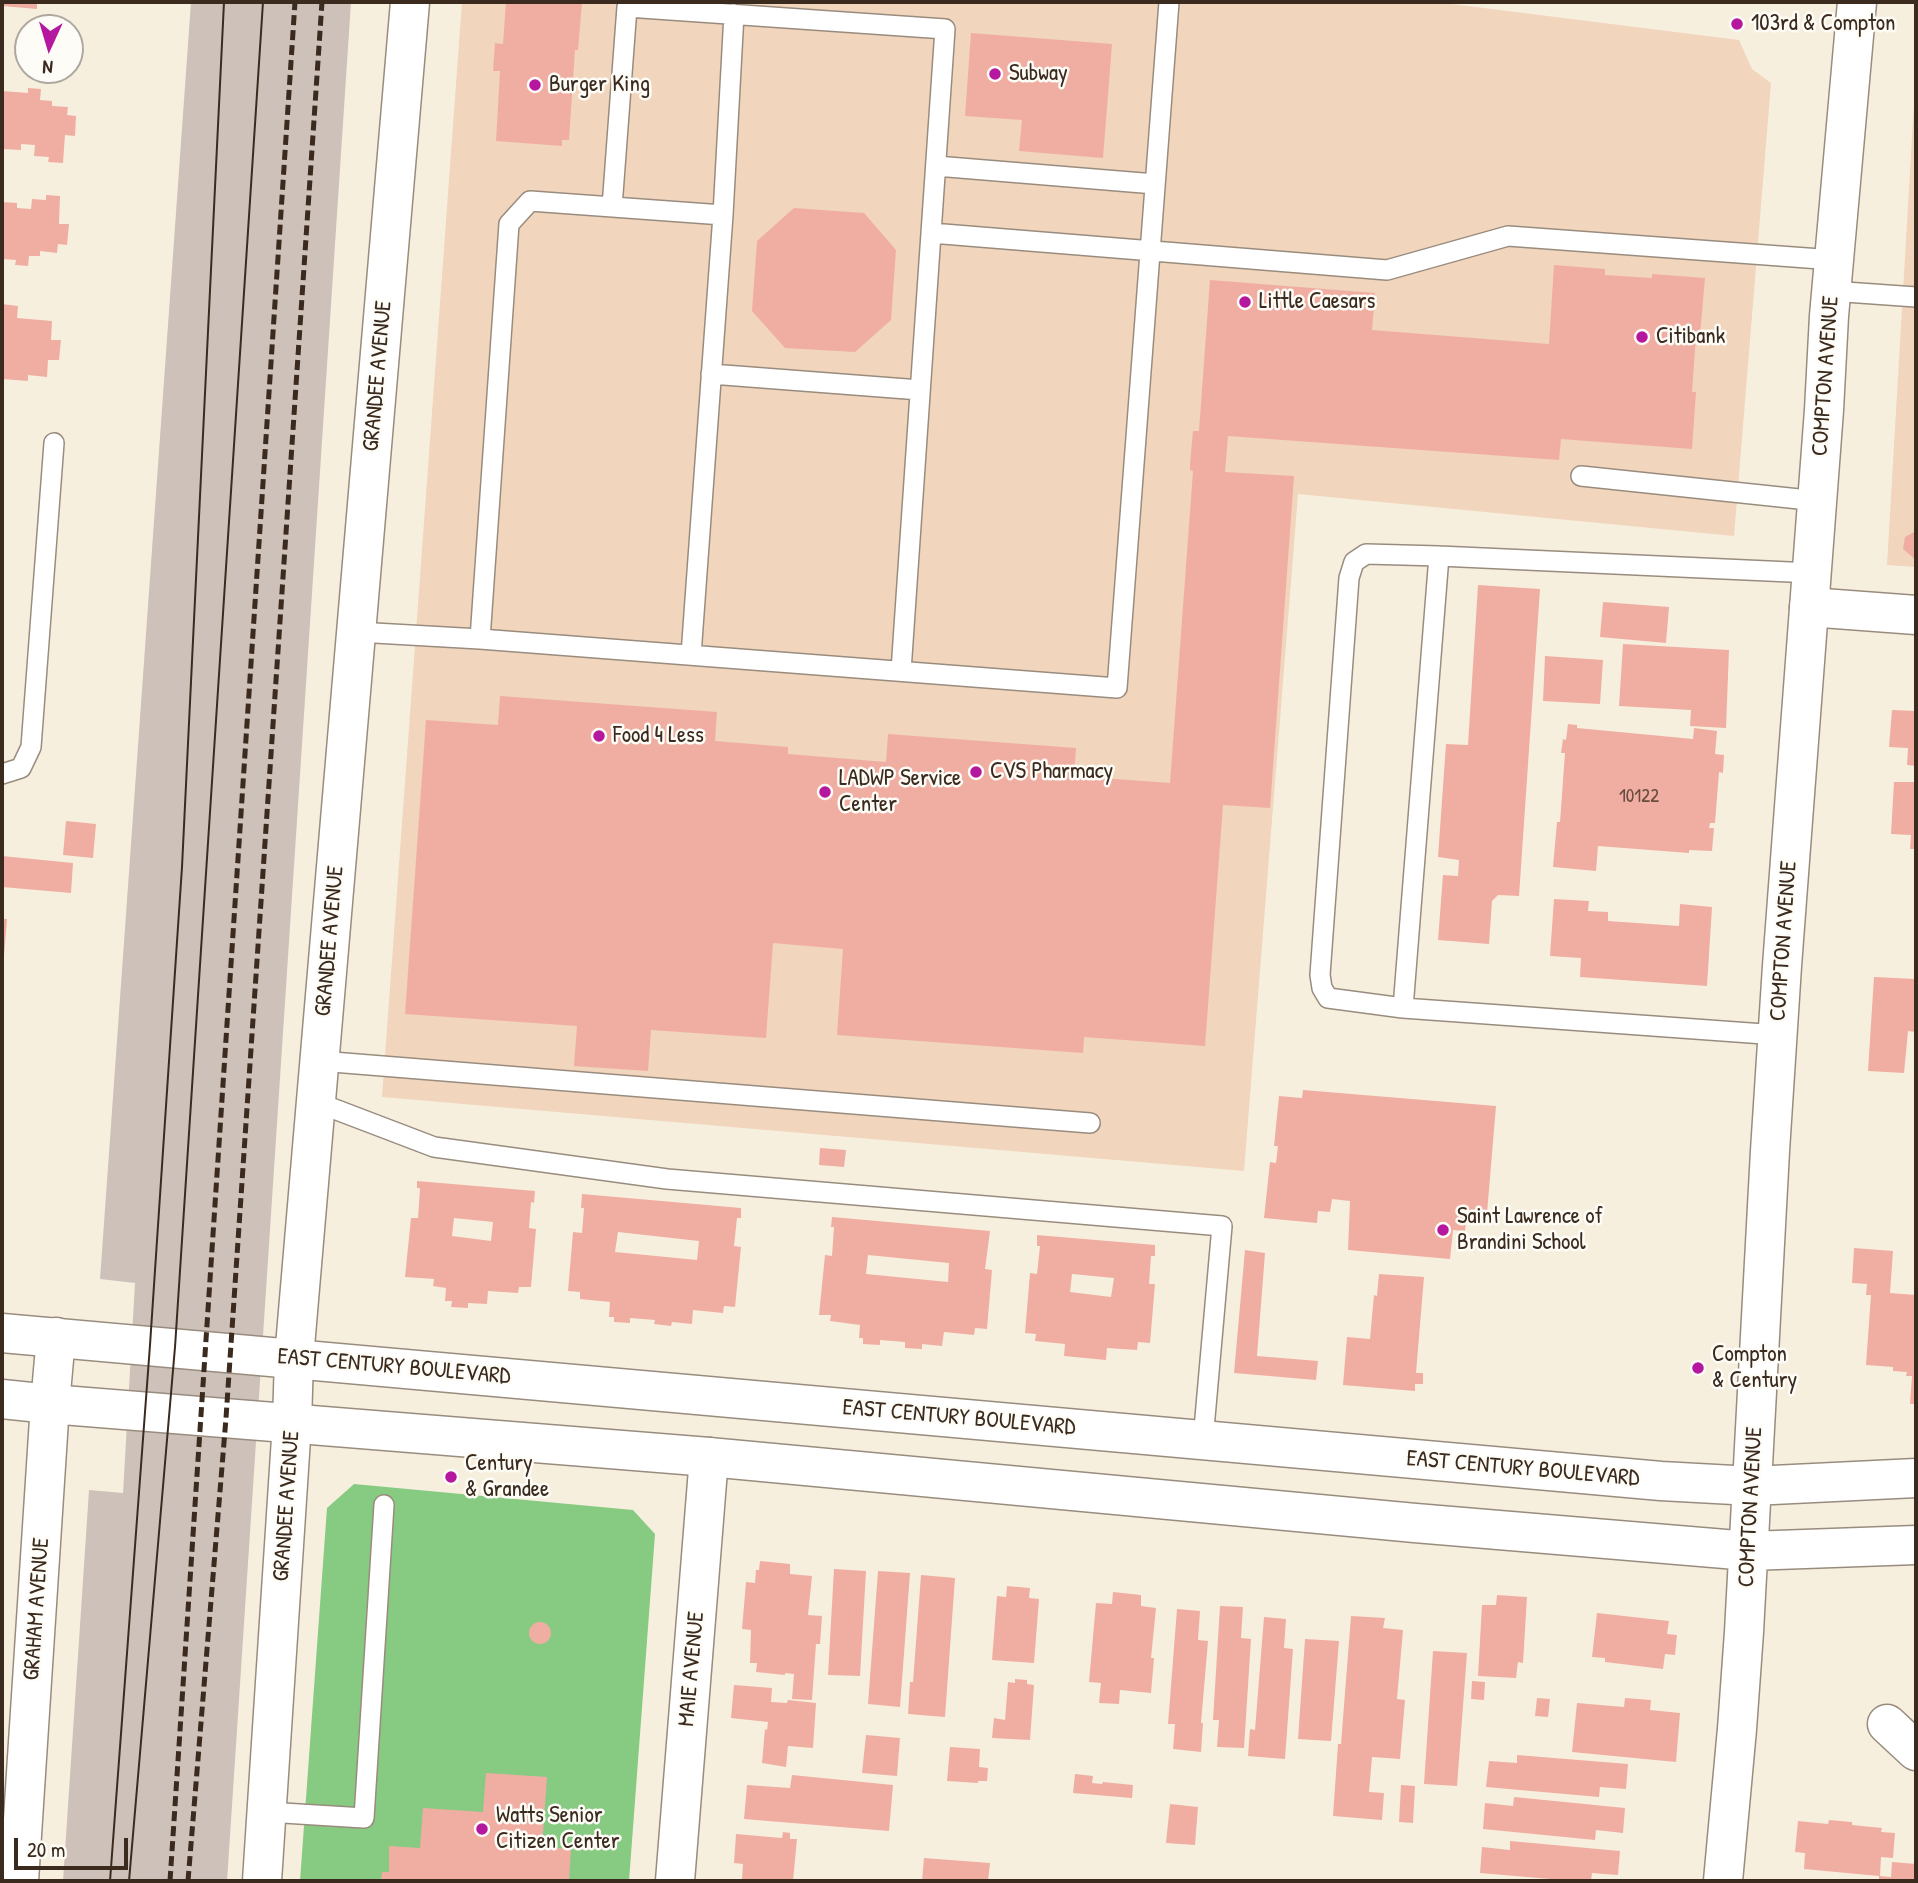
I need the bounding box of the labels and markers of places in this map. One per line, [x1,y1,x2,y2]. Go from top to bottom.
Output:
place label: 103rd & Compton [1751,10,1895,38]
marker: 103rd & Compton [1729,16,1745,32]
place label: Subway [1009,60,1068,88]
marker: Subway [987,66,1003,82]
place label: Burger King [549,71,650,99]
marker: Burger King [527,77,543,93]
place label: Little Caesars [1259,288,1375,316]
marker: Little Caesars [1237,294,1253,310]
place label: Citibank [1656,323,1725,351]
marker: Citibank [1634,329,1650,345]
place label: Food 4 Less [613,722,704,750]
marker: Food 4 Less [591,728,607,744]
place label: CVS Pharmacy [990,758,1113,786]
marker: CVS Pharmacy [968,764,984,780]
place label: LADWP Service Center [839,765,961,819]
marker: LADWP Service Center [817,784,833,800]
place label: Saint Lawrence of Brandini School [1457,1203,1603,1257]
marker: Saint Lawrence of Brandini School [1435,1222,1451,1238]
place label: Compton & Century [1712,1341,1797,1395]
marker: Compton & Century [1690,1360,1706,1376]
place label: Century & Grandee [465,1450,549,1504]
marker: Century & Grandee [443,1469,459,1485]
place label: Watts Senior Citizen Center [496,1802,620,1856]
marker: Watts Senior Citizen Center [474,1821,490,1837]

